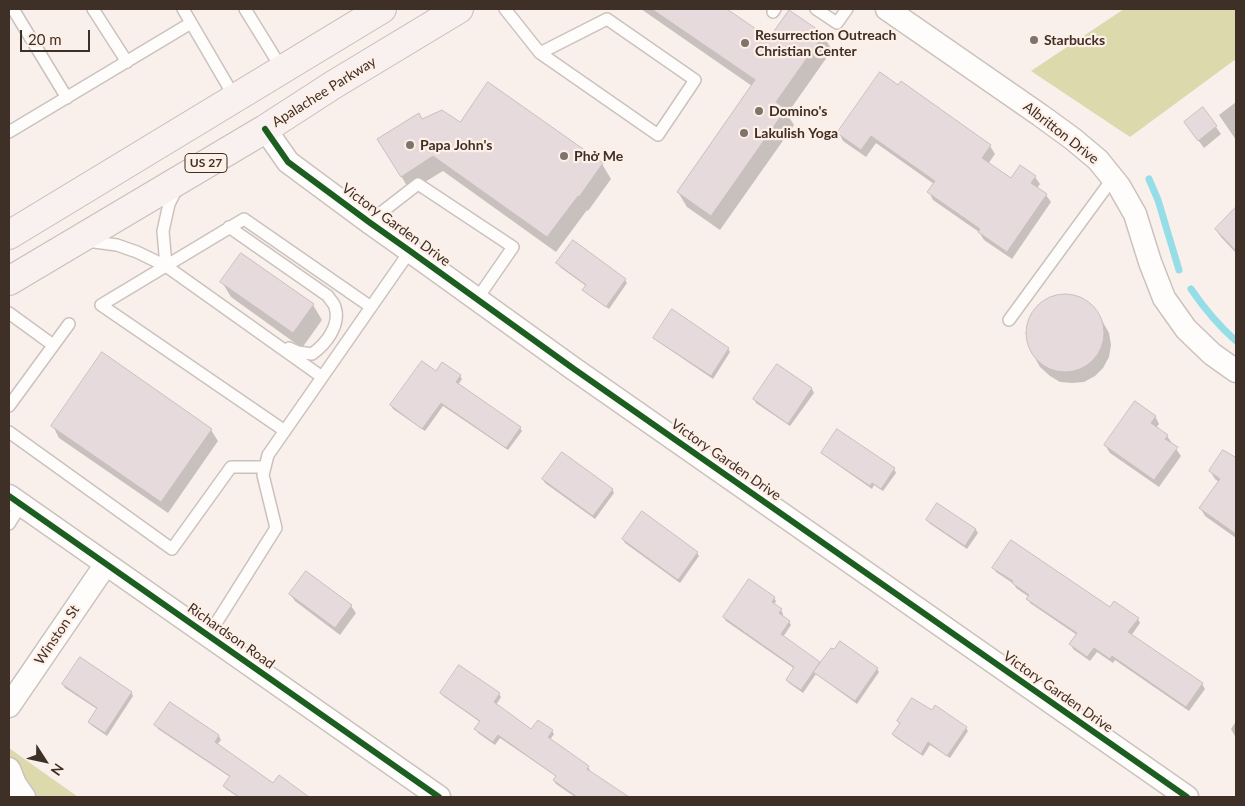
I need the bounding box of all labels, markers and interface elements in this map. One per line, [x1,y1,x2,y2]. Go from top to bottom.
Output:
scale bar [22,20,92,52]
place label: Resurrection Outreach Christian Center [755,27,896,59]
text: 20 m [28,30,62,48]
place label: Starbucks [1044,32,1105,48]
marker: Starbucks [1028,34,1040,46]
marker: Resurrection Outreach Christian Center [739,37,751,49]
street label: Apalachee Parkway [269,53,379,131]
street label: Albritton Drive [1020,98,1102,168]
place label: Domino's [769,103,827,119]
marker: Domino's [753,105,765,117]
place label: Lakulish Yoga [754,125,838,141]
marker: Lakulish Yoga [738,127,750,139]
place label: Papa John's [420,137,492,153]
marker: Papa John's [404,139,416,151]
place label: Phở Me [574,148,623,164]
marker: Phở Me [558,150,570,162]
road number: US 27 [185,154,227,172]
street label: Victory Garden Drive [338,180,454,270]
street label: Victory Garden Drive [668,416,784,504]
street label: Richardson Road [184,600,278,672]
street label: Winston St [31,602,83,668]
street label: Victory Garden Drive [1000,648,1116,736]
north arrow [20,736,70,786]
text: N [48,761,68,779]

